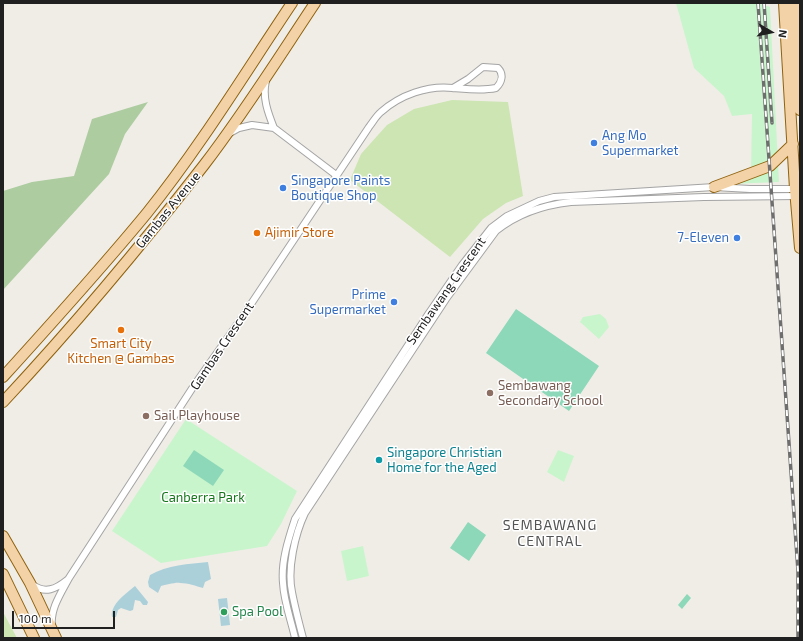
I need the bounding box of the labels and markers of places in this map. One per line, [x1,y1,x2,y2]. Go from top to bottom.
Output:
place label: Ang Mo Supermarket [602,128,679,159]
marker: Ang Mo Supermarket [589,138,599,148]
place label: Singapore Paints Boutique Shop [291,173,390,204]
marker: Singapore Paints Boutique Shop [278,183,288,193]
place label: Ajimir Store [265,225,334,241]
marker: Ajimir Store [252,228,262,238]
place label: 7-Eleven [677,230,729,246]
marker: 7-Eleven [732,233,742,243]
place label: Prime Supermarket [309,287,386,318]
marker: Prime Supermarket [389,297,399,307]
marker: Smart City Kitchen @ Gambas [116,325,126,335]
place label: Smart City Kitchen @ Gambas [67,336,175,367]
place label: Sembawang Secondary School [498,378,603,409]
marker: Sembawang Secondary School [485,388,495,398]
place label: Sail Playhouse [154,408,240,424]
marker: Sail Playhouse [141,411,151,421]
place label: Singapore Christian Home for the Aged [387,445,502,476]
marker: Singapore Christian Home for the Aged [374,455,384,465]
place label: Spa Pool [232,604,283,620]
marker: Spa Pool [219,607,229,617]

